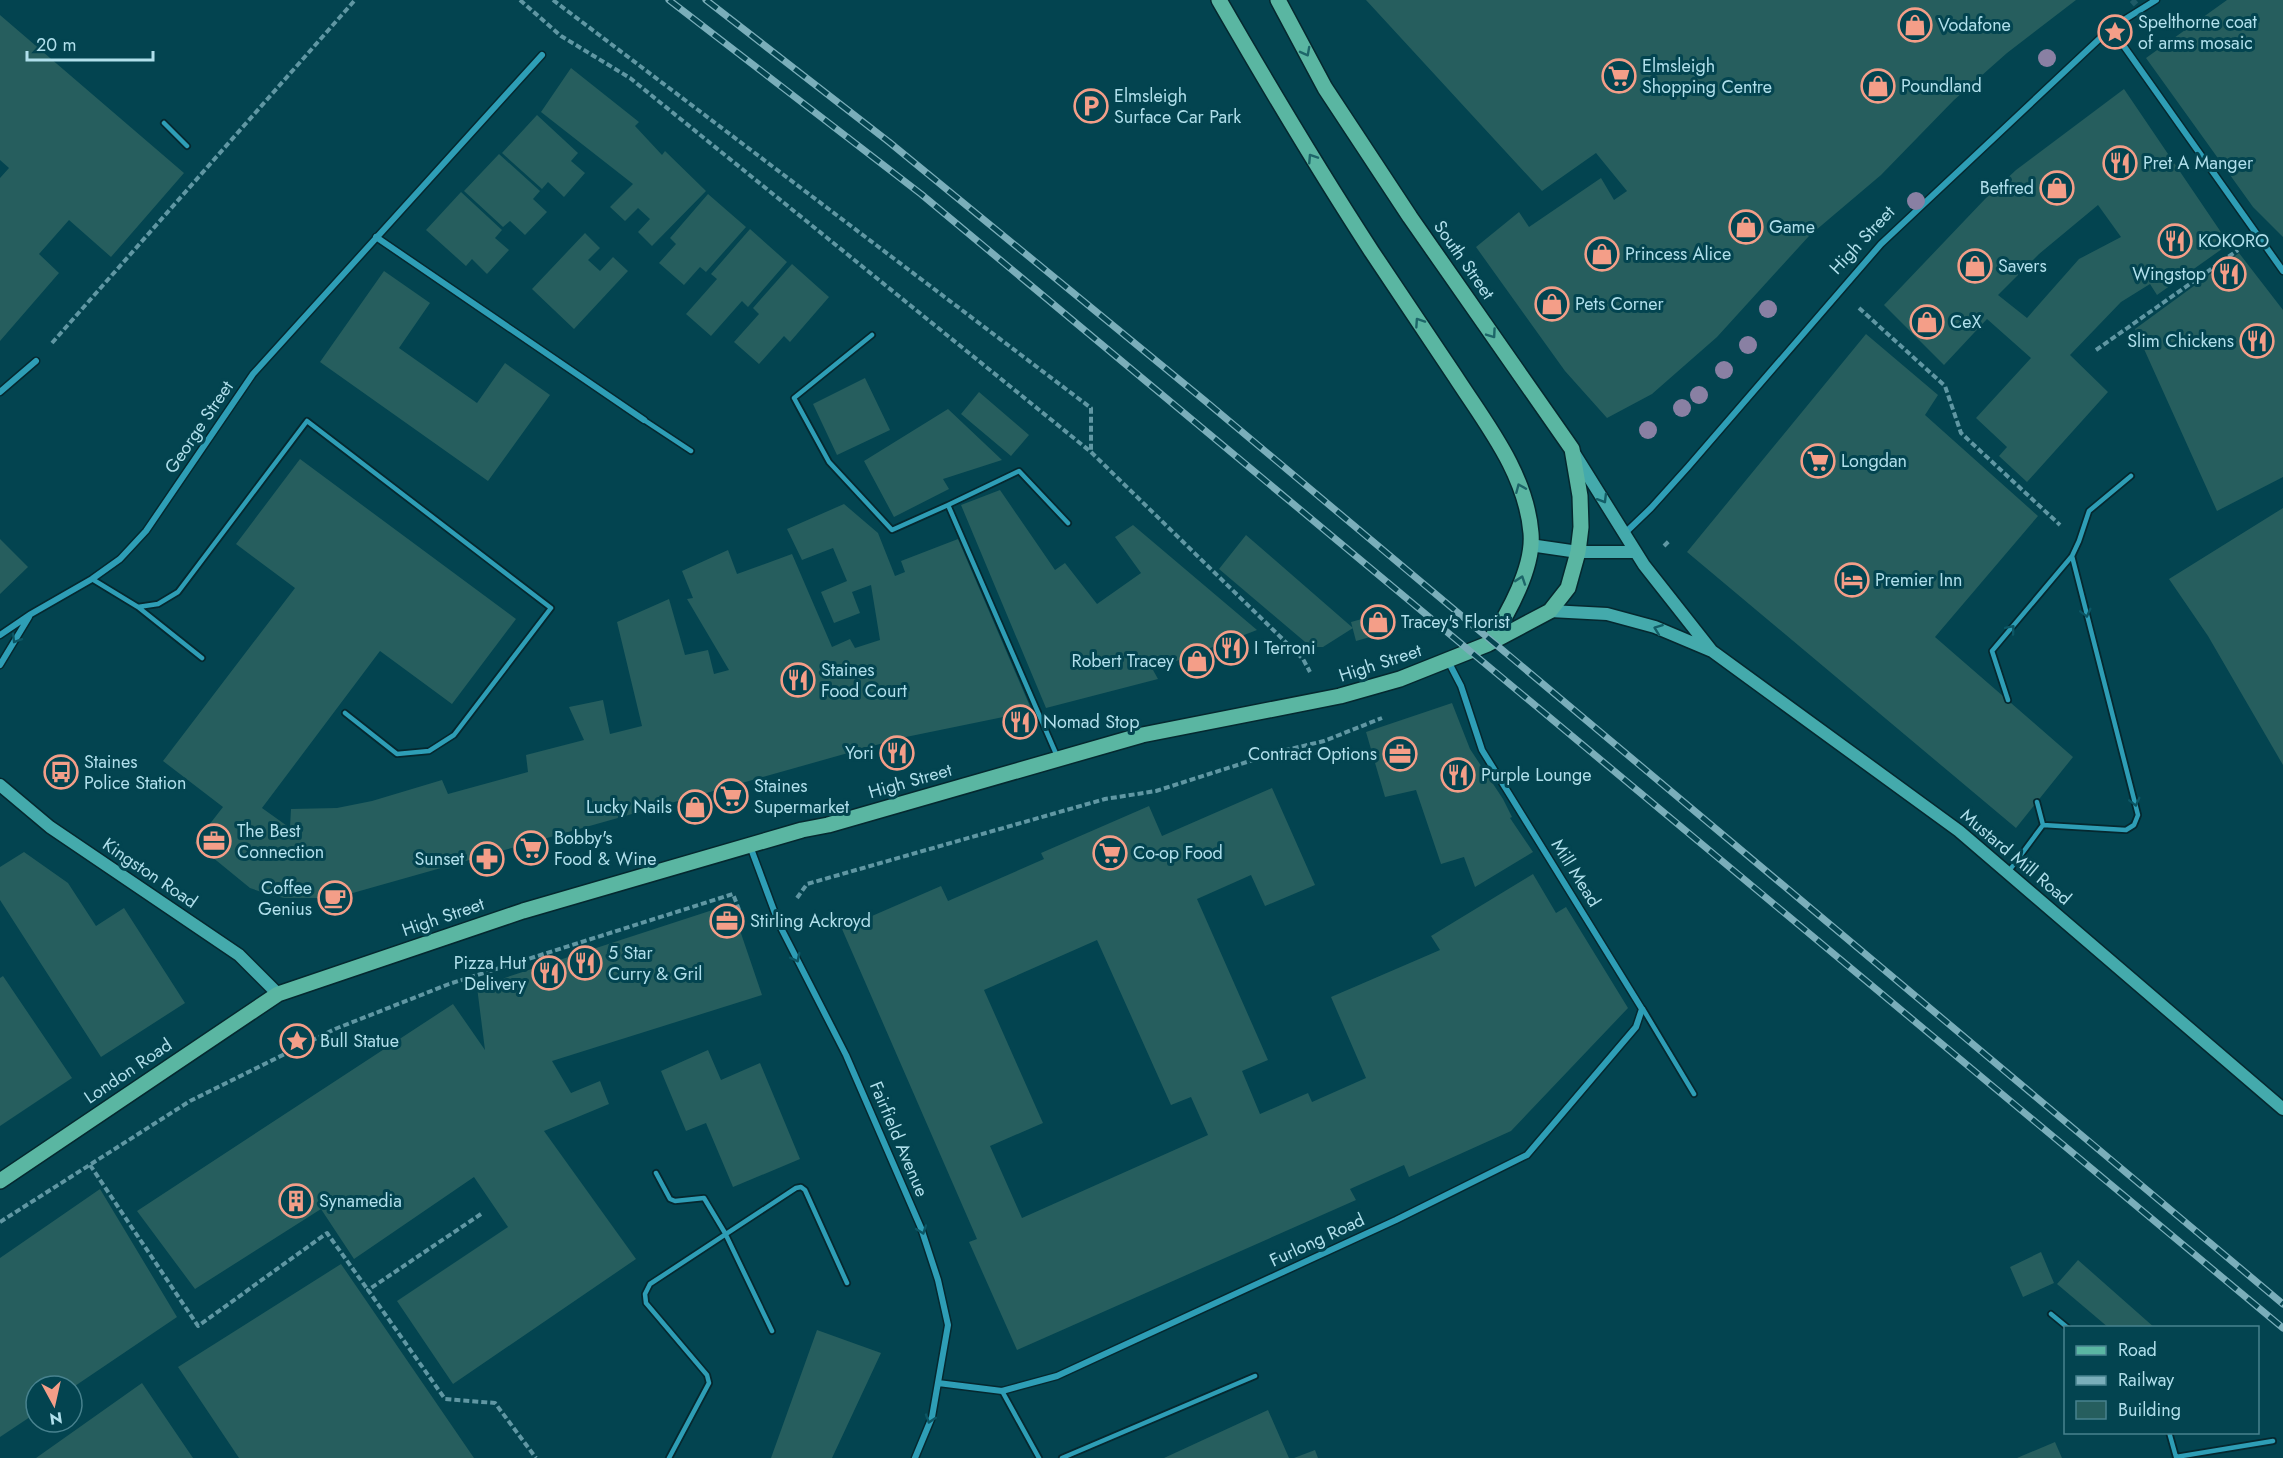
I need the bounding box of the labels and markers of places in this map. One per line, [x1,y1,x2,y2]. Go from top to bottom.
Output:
shop icon: Vodafone [1897,7,1933,43]
place label: Spelthorne coat of arms mosaic [2138,9,2258,56]
place label: Vodafone [1938,12,2011,38]
place icon: Spelthorne coat of arms mosaic [2097,14,2133,50]
place label: Elmsleigh Shopping Centre [1642,53,1772,100]
supermarket icon: Elmsleigh Shopping Centre [1601,58,1637,94]
shop icon: Poundland [1860,68,1896,104]
place label: Poundland [1901,73,1982,99]
place label: Elmsleigh Surface Car Park [1114,83,1241,130]
parking icon: Elmsleigh Surface Car Park [1073,88,1109,124]
restaurant icon: Pret A Manger [2102,145,2138,181]
place label: Pret A Manger [2143,150,2254,176]
shop icon: Betfred [2039,170,2075,206]
place label: Betfred [1980,175,2034,201]
shop icon: Game [1728,209,1764,245]
place label: Game [1769,214,1815,240]
restaurant icon: KOKORO [2157,223,2193,259]
place label: KOKORO [2198,228,2269,254]
shop icon: Princess Alice [1584,236,1620,272]
place label: Princess Alice [1625,241,1731,267]
shop icon: Savers [1957,248,1993,284]
place label: Savers [1998,253,2047,279]
restaurant icon: Wingstop [2211,256,2247,292]
place label: Wingstop [2132,261,2206,287]
shop icon: Pets Corner [1534,286,1570,322]
place label: Pets Corner [1575,291,1665,317]
shop icon: CeX [1909,304,1945,340]
place label: CeX [1950,309,1982,335]
restaurant icon: Slim Chickens [2239,323,2275,359]
place label: Slim Chickens [2127,328,2234,354]
supermarket icon: Longdan [1800,443,1836,479]
place label: Longdan [1841,448,1907,474]
hotel icon: Premier Inn [1834,562,1870,598]
place label: Premier Inn [1875,567,1963,593]
shop icon: Tracey's Florist [1360,604,1396,640]
place label: Tracey's Florist [1401,609,1510,635]
restaurant icon: I Terroni [1213,630,1249,666]
place label: I Terroni [1254,635,1316,661]
shop icon: Robert Tracey [1179,643,1215,679]
place label: Robert Tracey [1071,648,1174,674]
place label: Staines Food Court [821,657,908,704]
restaurant icon: Staines Food Court [780,662,816,698]
restaurant icon: Nomad Stop [1002,704,1038,740]
place label: Nomad Stop [1043,709,1139,735]
restaurant icon: Yori [879,735,915,771]
office icon: Contract Options [1382,736,1418,772]
place label: Yori [845,740,874,766]
place label: Contract Options [1248,741,1377,767]
place label: Staines Police Station [84,749,186,796]
bus stop icon: Staines Police Station [43,754,79,790]
restaurant icon: Purple Lounge [1440,757,1476,793]
place label: Purple Lounge [1481,762,1592,788]
place label: Staines Supermarket [754,773,850,820]
supermarket icon: Staines Supermarket [713,778,749,814]
shop icon: Lucky Nails [677,789,713,825]
place label: Lucky Nails [586,794,672,820]
place label: The Best Connection [237,818,324,865]
office icon: The Best Connection [196,823,232,859]
place label: Bobby's Food & Wine [554,825,657,872]
supermarket icon: Bobby's Food & Wine [513,830,549,866]
supermarket icon: Co-op Food [1092,835,1128,871]
place label: Co-op Food [1133,840,1223,866]
pharmacy icon: Sunset [469,841,505,877]
place label: Sunset [414,846,465,872]
place label: Coffee Genius [258,875,312,922]
cafe icon: Coffee Genius [317,880,353,916]
office icon: Stirling Ackroyd [709,903,745,939]
place label: Stirling Ackroyd [750,908,871,934]
place label: 5 Star Curry & Gril [608,940,702,987]
restaurant icon: 5 Star Curry & Gril [567,945,603,981]
place label: Pizza Hut Delivery [454,950,527,997]
restaurant icon: Pizza Hut Delivery [531,955,567,991]
place icon: Bull Statue [279,1023,315,1059]
place label: Bull Statue [320,1028,399,1054]
building icon: Synamedia [278,1183,314,1219]
place label: Synamedia [319,1188,402,1214]

